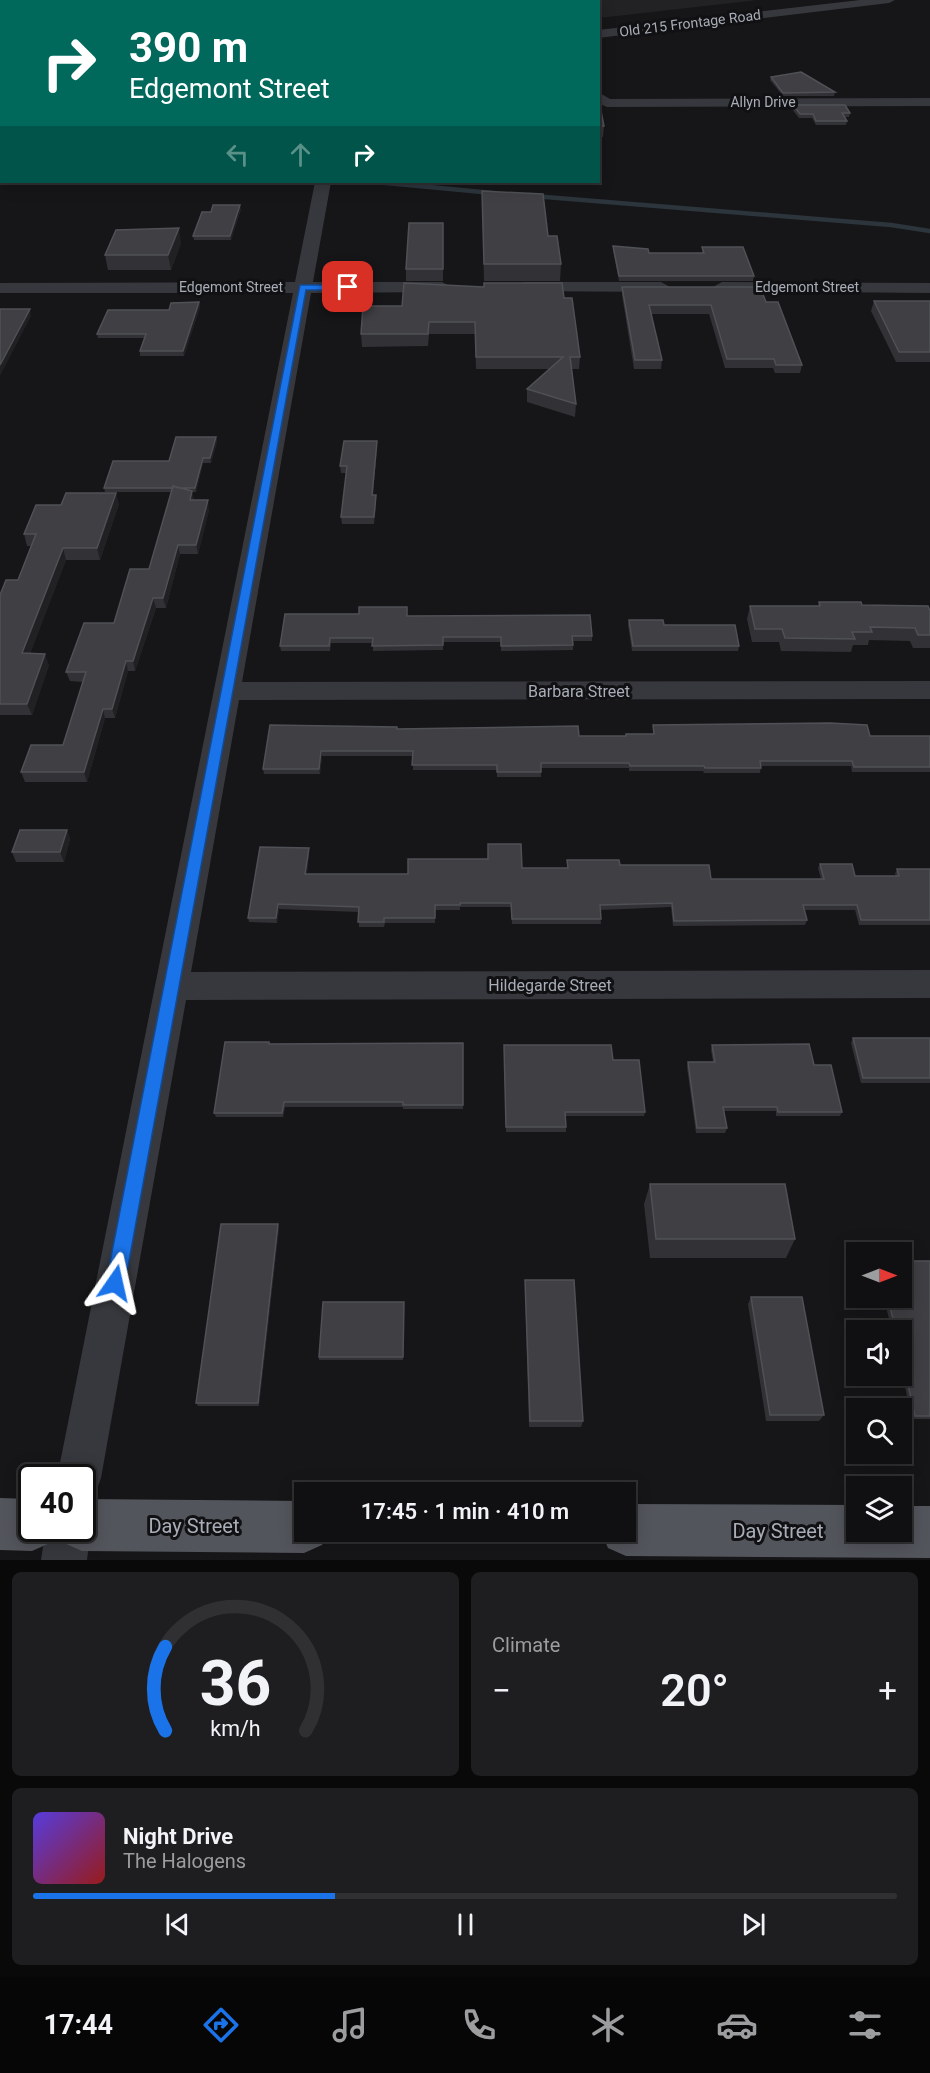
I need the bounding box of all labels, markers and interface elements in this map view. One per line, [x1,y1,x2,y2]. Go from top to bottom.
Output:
street label: Old 215 Frontage Road [618,6,762,40]
text: 390 m [129,23,248,72]
icon: right [30,24,108,102]
text: Edgemont Street [129,73,330,105]
street label: Allyn Drive [730,94,796,110]
icon: left [221,138,254,171]
icon: ahead [284,138,317,171]
icon: right [347,138,380,171]
pin [322,261,373,312]
icon: arrive [331,270,364,303]
street label: Edgemont Street [179,279,283,295]
street label: Edgemont Street [755,279,859,295]
street label: Barbara Street [528,682,630,701]
street label: Hildegarde Street [488,976,612,995]
north arrow [846,1242,912,1308]
map controls [846,1242,912,1542]
position arrow [83,1251,147,1315]
button: sound [846,1320,912,1386]
button: search [846,1398,912,1464]
speed limit sign: 40 [18,1464,96,1542]
button: layers [846,1476,912,1542]
text: 17:45 · 1 min · 410 m [361,1499,569,1524]
street label: Day Street [148,1514,240,1538]
street label: Day Street [732,1519,824,1543]
text: Climate [492,1633,560,1657]
text: 36 [200,1647,271,1720]
text: 20° [660,1664,729,1717]
text: − [492,1671,511,1710]
text: + [878,1671,897,1710]
text: km/h [210,1716,261,1741]
text: Night Drive [123,1824,233,1849]
text: The Halogens [123,1849,246,1873]
icon: previous [161,1908,194,1941]
icon: pause [449,1908,482,1941]
icon: next [737,1908,770,1941]
icon: directions [200,2004,242,2046]
icon: music [329,2004,371,2046]
icon: phone [458,2004,500,2046]
icon: climate [587,2004,629,2046]
icon: car [716,2004,758,2046]
icon: filters [844,2004,886,2046]
text: 17:44 [43,2009,113,2041]

